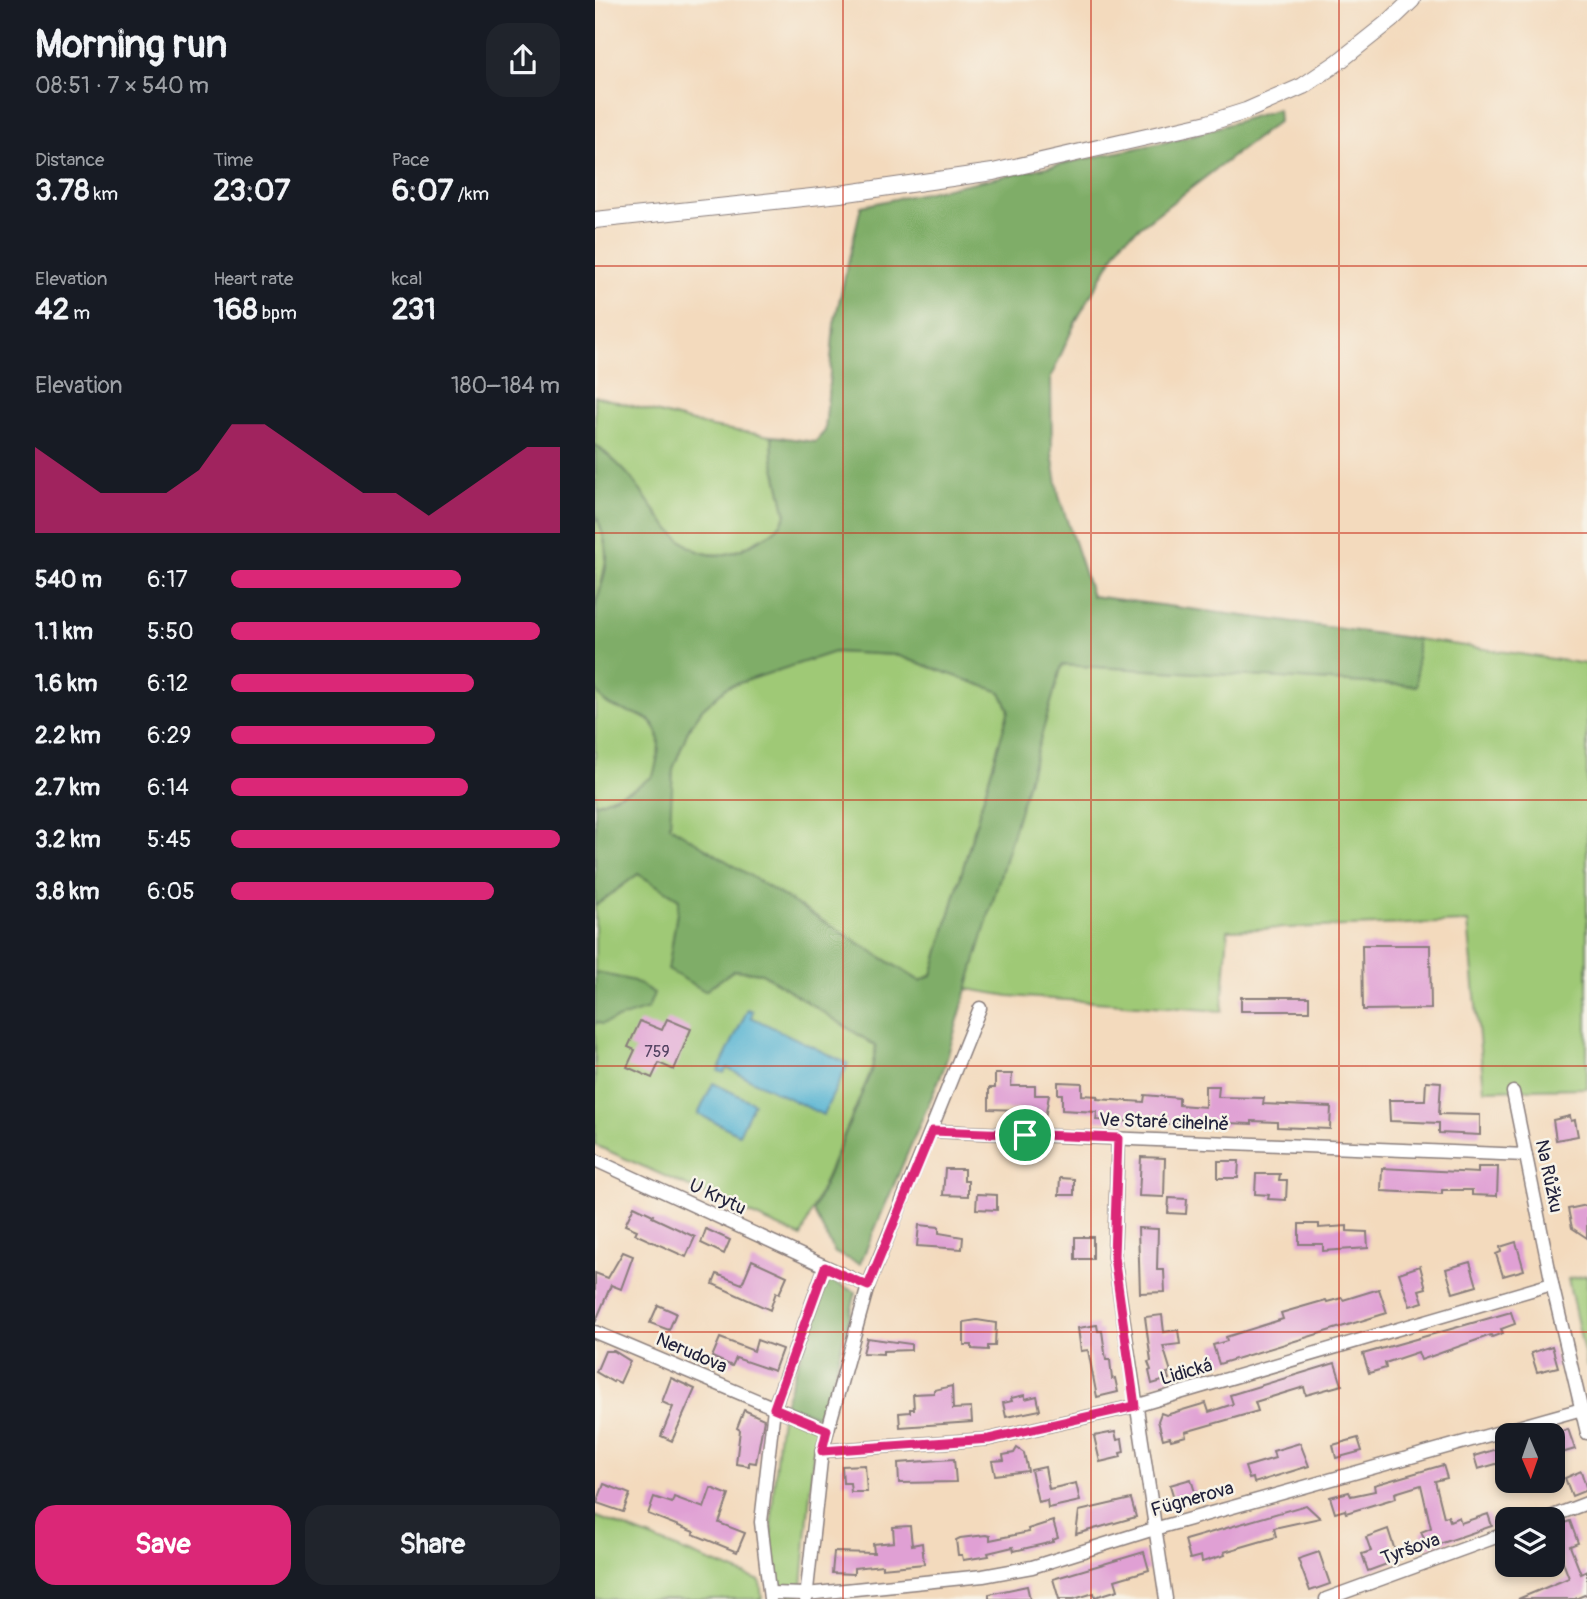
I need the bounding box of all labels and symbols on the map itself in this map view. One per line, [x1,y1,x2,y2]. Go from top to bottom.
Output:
house number: 759 [644,1042,670,1062]
pin [995,1105,1055,1165]
street label: Ve Staré cihelně [1099,1108,1229,1136]
street label: Na Růžku [1530,1138,1568,1215]
street label: U Krytu [685,1173,750,1221]
street label: Nerudova [652,1327,731,1379]
street label: Lidická [1157,1353,1215,1391]
north arrow [1495,1423,1565,1493]
street label: Fügnerova [1148,1476,1237,1522]
street label: Tyršova [1378,1527,1443,1571]

